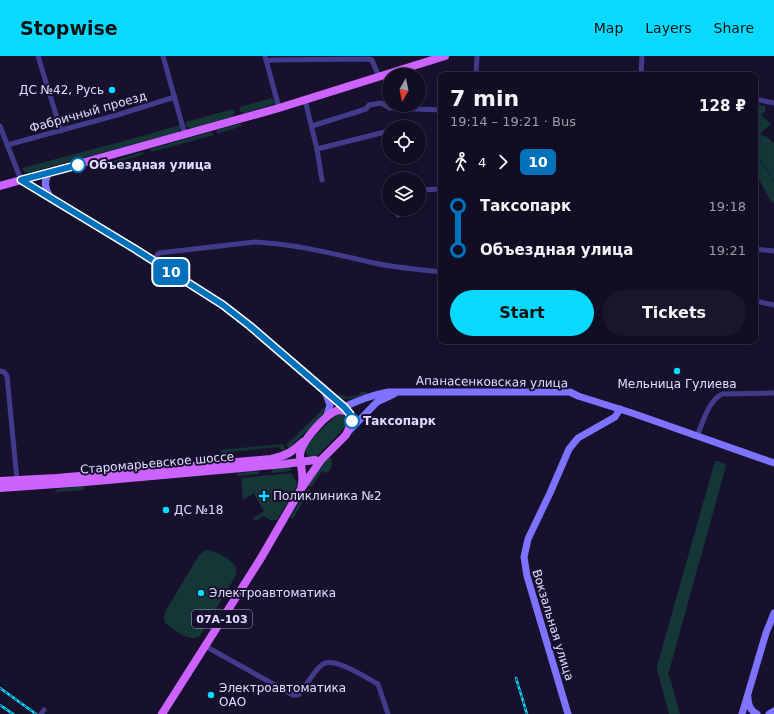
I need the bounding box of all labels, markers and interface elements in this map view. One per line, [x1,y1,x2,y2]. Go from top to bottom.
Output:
text: Stopwise [20,17,118,39]
text: Map [594,20,623,36]
text: Layers [645,20,692,36]
text: Share [714,20,754,36]
north arrow [382,68,426,112]
map controls [382,68,426,216]
place label: ДС №42, Русь [19,83,104,97]
marker: ДС №42, Русь [107,85,117,95]
text: 7 min [450,86,519,111]
street label: Фабричный проезд [28,89,148,135]
text: 128 ₽ [699,97,746,115]
text: 19:14 – 19:21 · Bus [450,114,576,129]
button: locate [382,120,426,164]
icon: walk [450,151,472,173]
icon: forward [492,151,514,173]
text: 10 [528,154,548,170]
text: 4 [478,155,486,170]
marker: Объездная улица [70,157,86,173]
place label: Объездная улица [89,158,212,172]
button: layers [382,172,426,216]
text: Таксопарк [480,197,571,215]
text: 19:18 [709,199,746,214]
text: Объездная улица [480,241,633,259]
text: 19:21 [709,243,746,258]
line badge: 10 [153,259,189,285]
text: 10 [161,264,181,280]
button: Start [450,290,594,336]
button: Tickets [602,290,746,336]
marker: Мельница Гулиева [672,366,682,376]
street label: Апанасенковская улица [416,374,568,390]
place label: Мельница Гулиева [617,377,737,391]
marker: Таксопарк [344,413,360,429]
place label: Таксопарк [363,414,436,428]
street label: Старомарьевское шоссе [79,449,235,477]
place label: Поликлиника №2 [273,489,382,503]
marker: Поликлиника №2 [258,490,270,502]
place label: ДС №18 [174,503,223,517]
marker: ДС №18 [161,505,171,515]
street label: Вокзальная улица [529,568,577,682]
place label: Электроавтоматика [209,586,336,600]
marker: Электроавтоматика [196,588,206,598]
road number: 07А-103 [192,610,252,628]
place label: Электроавтоматика ОАО [219,681,346,709]
marker: Электроавтоматика ОАО [206,690,216,700]

